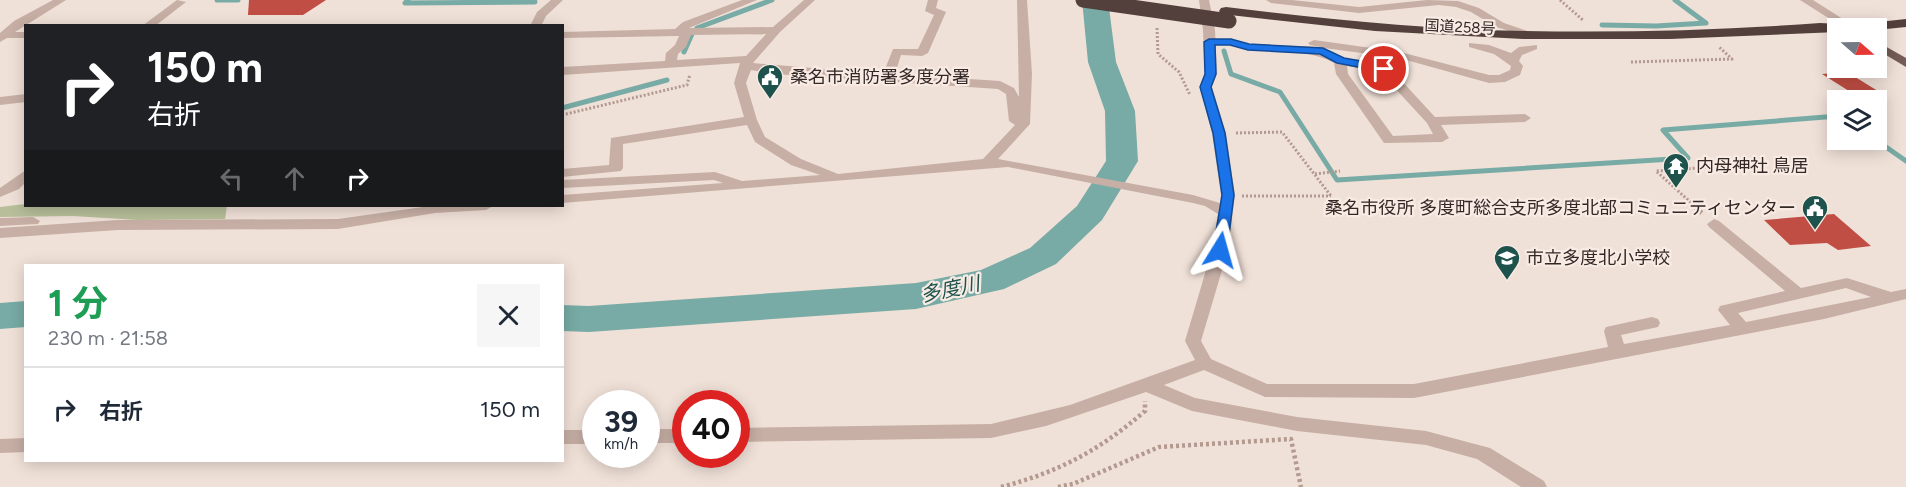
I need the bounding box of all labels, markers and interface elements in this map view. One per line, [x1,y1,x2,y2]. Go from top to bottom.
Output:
street label: 国道258号 [1424,16,1496,38]
north arrow [1827,18,1887,78]
map controls [1827,18,1887,150]
text: 150 m [147,42,263,93]
pin [1358,43,1409,94]
icon: right [48,48,126,126]
icon: arrive [1367,52,1400,85]
public building icon: 桑名市消防署多度分署 [755,62,785,100]
place label: 桑名市消防署多度分署 [790,66,970,88]
button: layers [1827,90,1887,150]
text: 右折 [147,98,201,131]
temple icon: 内母神社 鳥居 [1661,151,1691,189]
place label: 内母神社 鳥居 [1696,155,1808,177]
icon: left [215,162,248,195]
icon: ahead [278,162,311,195]
icon: right [341,162,374,195]
public building icon: 桑名市役所 多度町総合支所多度北部コミュニティセンター [1800,193,1830,231]
place label: 桑名市役所 多度町総合支所多度北部コミュニティセンター [1325,197,1796,219]
position arrow [1188,218,1252,282]
school or university icon: 市立多度北小学校 [1492,243,1522,281]
place label: 市立多度北小学校 [1526,247,1670,269]
water label: 多度川 [918,271,984,307]
text: 1 分 [48,282,108,325]
button: close [477,284,540,347]
text: 230 m · 21:58 [48,326,168,350]
speed limit sign: 40 [672,390,750,468]
icon: right [48,393,81,426]
text: 150 m [480,396,540,423]
text: 右折 [99,398,143,425]
text: 39 [604,403,638,440]
text: km/h [604,435,638,453]

